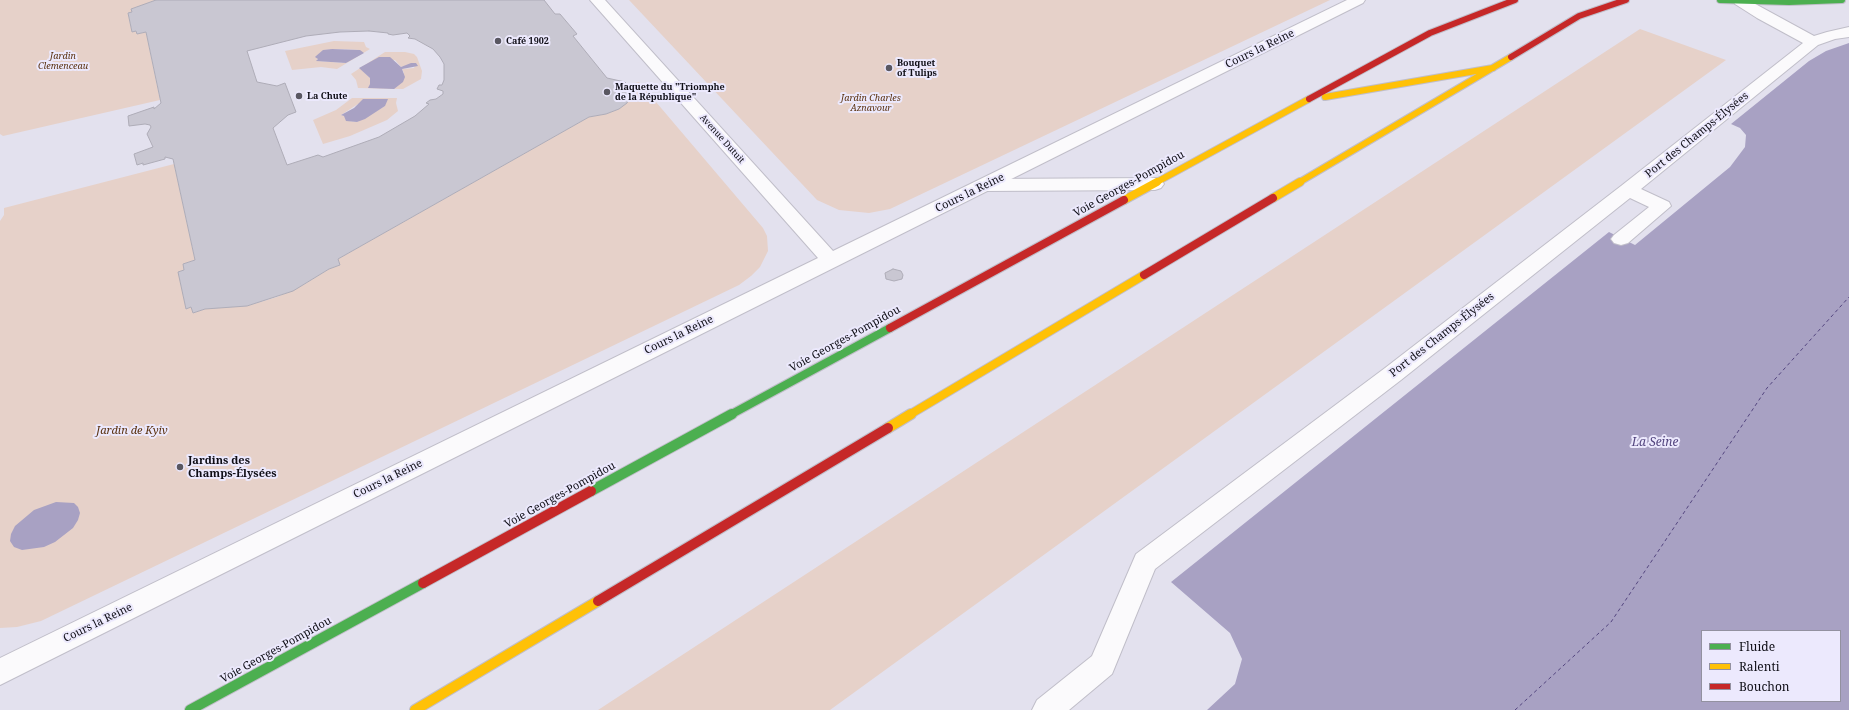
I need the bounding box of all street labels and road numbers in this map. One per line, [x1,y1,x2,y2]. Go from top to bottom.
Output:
street label: Cours la Reine [1223,27,1297,71]
street label: Port des Champs-Élysées [1643,89,1751,181]
street label: Avenue Dutuit [697,112,747,166]
street label: Voie Georges-Pompidou [1071,148,1187,220]
street label: Cours la Reine [933,171,1007,215]
street label: Port des Champs-Élysées [1387,290,1497,380]
street label: Voie Georges-Pompidou [787,303,903,375]
street label: Cours la Reine [642,313,716,357]
street label: Cours la Reine [351,457,425,501]
street label: Voie Georges-Pompidou [502,459,618,531]
street label: Cours la Reine [61,601,135,645]
street label: Voie Georges-Pompidou [218,614,334,686]

